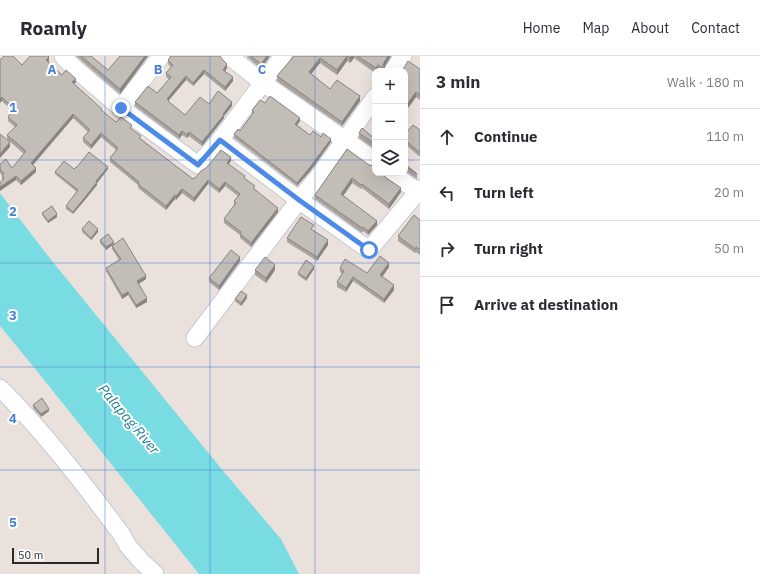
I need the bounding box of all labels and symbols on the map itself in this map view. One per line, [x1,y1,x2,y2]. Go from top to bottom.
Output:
text: A [48,61,57,78]
text: B [154,61,163,78]
text: C [258,61,267,78]
text: 1 [9,99,17,116]
route end [112,99,130,117]
text: 2 [9,203,17,220]
route start [360,241,378,259]
text: 3 [9,307,17,324]
water label: Palapag River [94,380,164,458]
text: 4 [9,410,17,427]
text: 5 [9,514,17,531]
scale bar [12,546,99,565]

